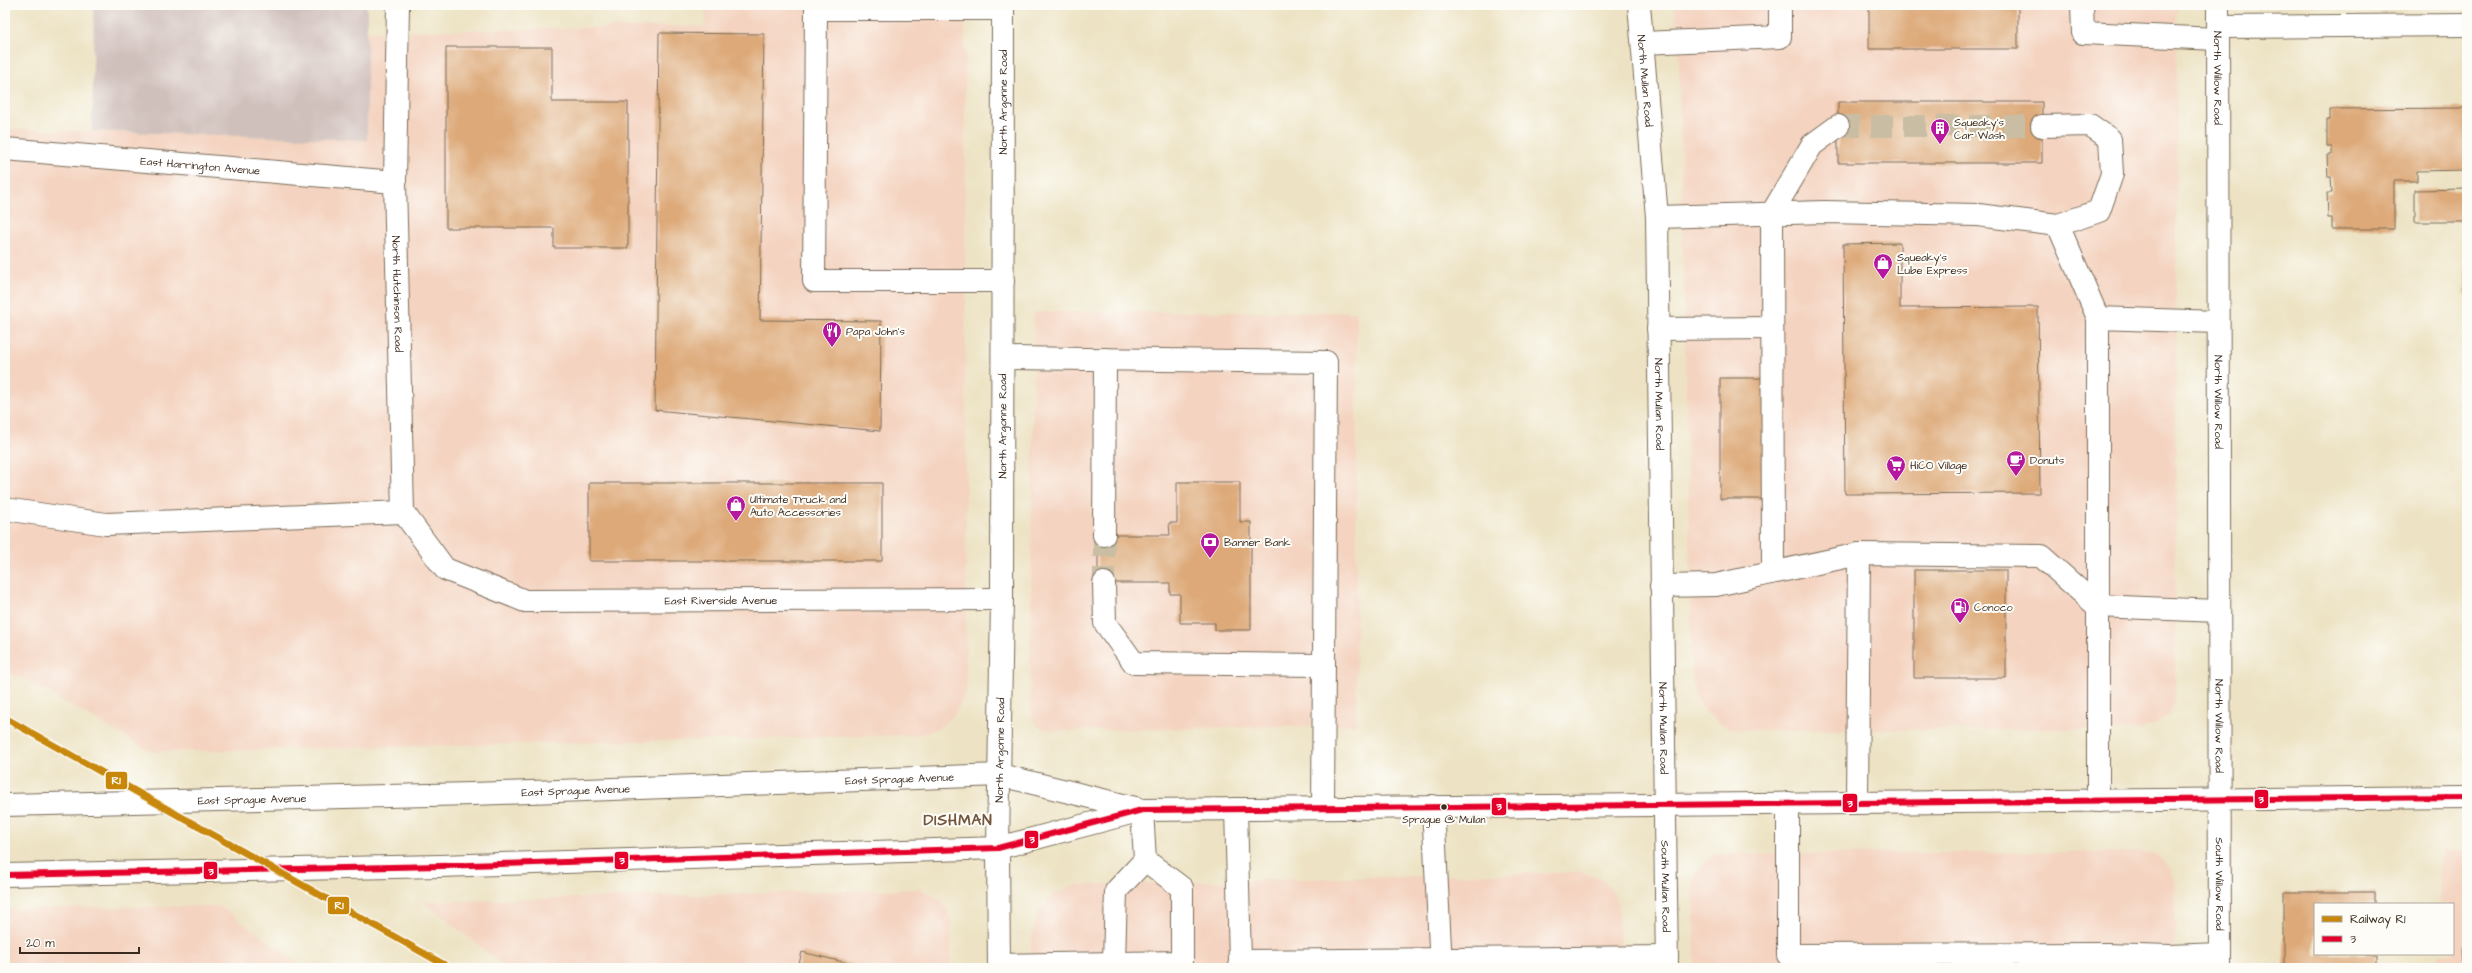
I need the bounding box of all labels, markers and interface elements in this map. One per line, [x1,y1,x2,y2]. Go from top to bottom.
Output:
street label: North Willow Road [2210,31,2225,125]
street label: North Mullan Road [1634,34,1656,128]
street label: North Argonne Road [996,49,1012,155]
place label: Squeaky's Car Wash [1954,115,2005,143]
building icon: Squeaky's Car Wash [1929,117,1951,145]
street label: East Harrington Avenue [140,153,261,179]
street label: North Hutchinson Road [388,235,406,353]
place label: Squeaky's Lube Express [1897,250,1968,278]
shop icon: Squeaky's Lube Express [1872,252,1894,280]
restaurant icon: Papa John's [821,320,843,348]
place label: Papa John's [846,324,905,339]
street label: North Willow Road [2211,355,2226,449]
street label: North Mullan Road [1651,358,1667,451]
street label: North Argonne Road [995,373,1011,479]
cafe icon: Donuts [2005,449,2027,477]
place label: Donuts [2030,453,2065,468]
supermarket icon: HiCO Village [1885,454,1907,482]
place label: HiCO Village [1910,458,1967,474]
place label: Ultimate Truck and Auto Accessories [750,492,847,520]
shop icon: Ultimate Truck and Auto Accessories [725,494,747,522]
bank icon: Banner Bank [1199,531,1221,559]
place label: Banner Bank [1224,535,1291,550]
street label: East Riverside Avenue [665,593,777,608]
fuel station icon: Conoco [1949,596,1971,624]
place label: Conoco [1974,600,2014,615]
street label: North Willow Road [2211,679,2227,773]
street label: North Mullan Road [1655,682,1671,775]
street label: North Argonne Road [992,697,1009,803]
street label: East Sprague Avenue [845,770,954,789]
line badge: R1 [105,771,128,790]
text: R1 [111,773,121,788]
street label: East Sprague Avenue [521,781,631,800]
line badge: 3 [2254,789,2269,809]
street label: East Sprague Avenue [197,791,307,808]
text: 3 [2257,792,2264,807]
line badge: 3 [1842,793,1858,813]
text: 3 [1846,796,1853,811]
line badge: 3 [1491,797,1507,816]
text: 3 [1495,799,1502,814]
marker: Sprague @ Mullan [1439,802,1449,812]
district label: DISHMAN [923,810,993,831]
place label: Sprague @ Mullan [1402,813,1486,828]
line badge: 3 [1024,830,1039,849]
text: 3 [1028,832,1035,847]
street label: South Willow Road [2212,837,2227,931]
street label: South Mullan Road [1657,840,1674,933]
line badge: 3 [614,851,629,870]
text: 3 [618,853,625,868]
line badge: 3 [203,861,218,880]
text: 3 [207,864,214,879]
line badge: R1 [327,896,350,915]
text: R1 [334,898,344,913]
legend [2314,903,2454,955]
text: Railway R1 [2350,911,2406,929]
scale bar [20,929,139,955]
text: 3 [2350,931,2356,948]
text: 20 m [26,935,55,952]

